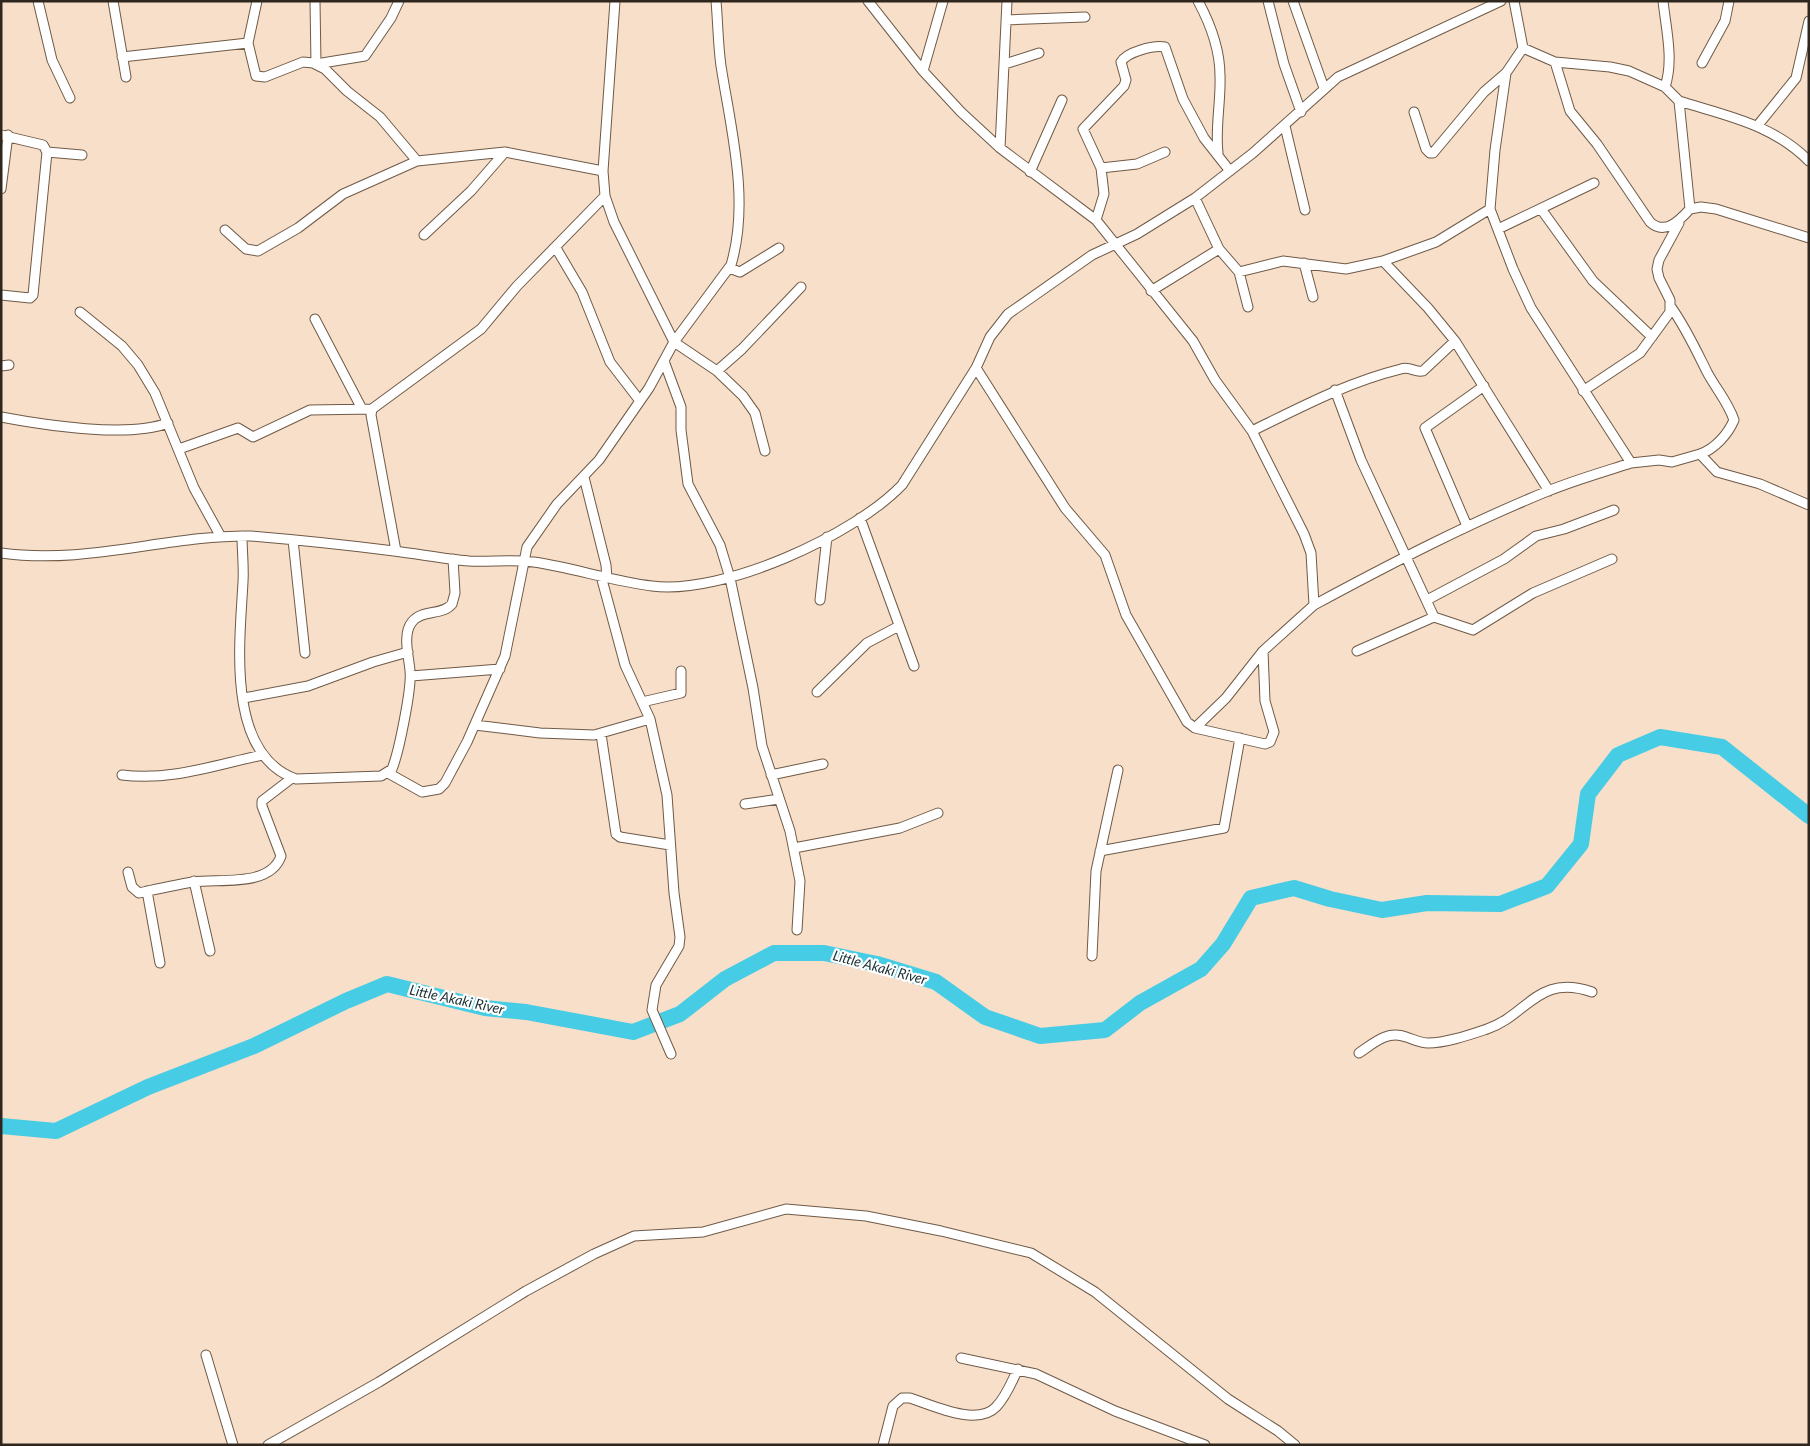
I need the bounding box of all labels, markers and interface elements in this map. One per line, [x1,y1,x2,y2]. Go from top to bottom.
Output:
water label: Little Akaki River [831,946,929,988]
water label: Little Akaki River [408,981,506,1017]

